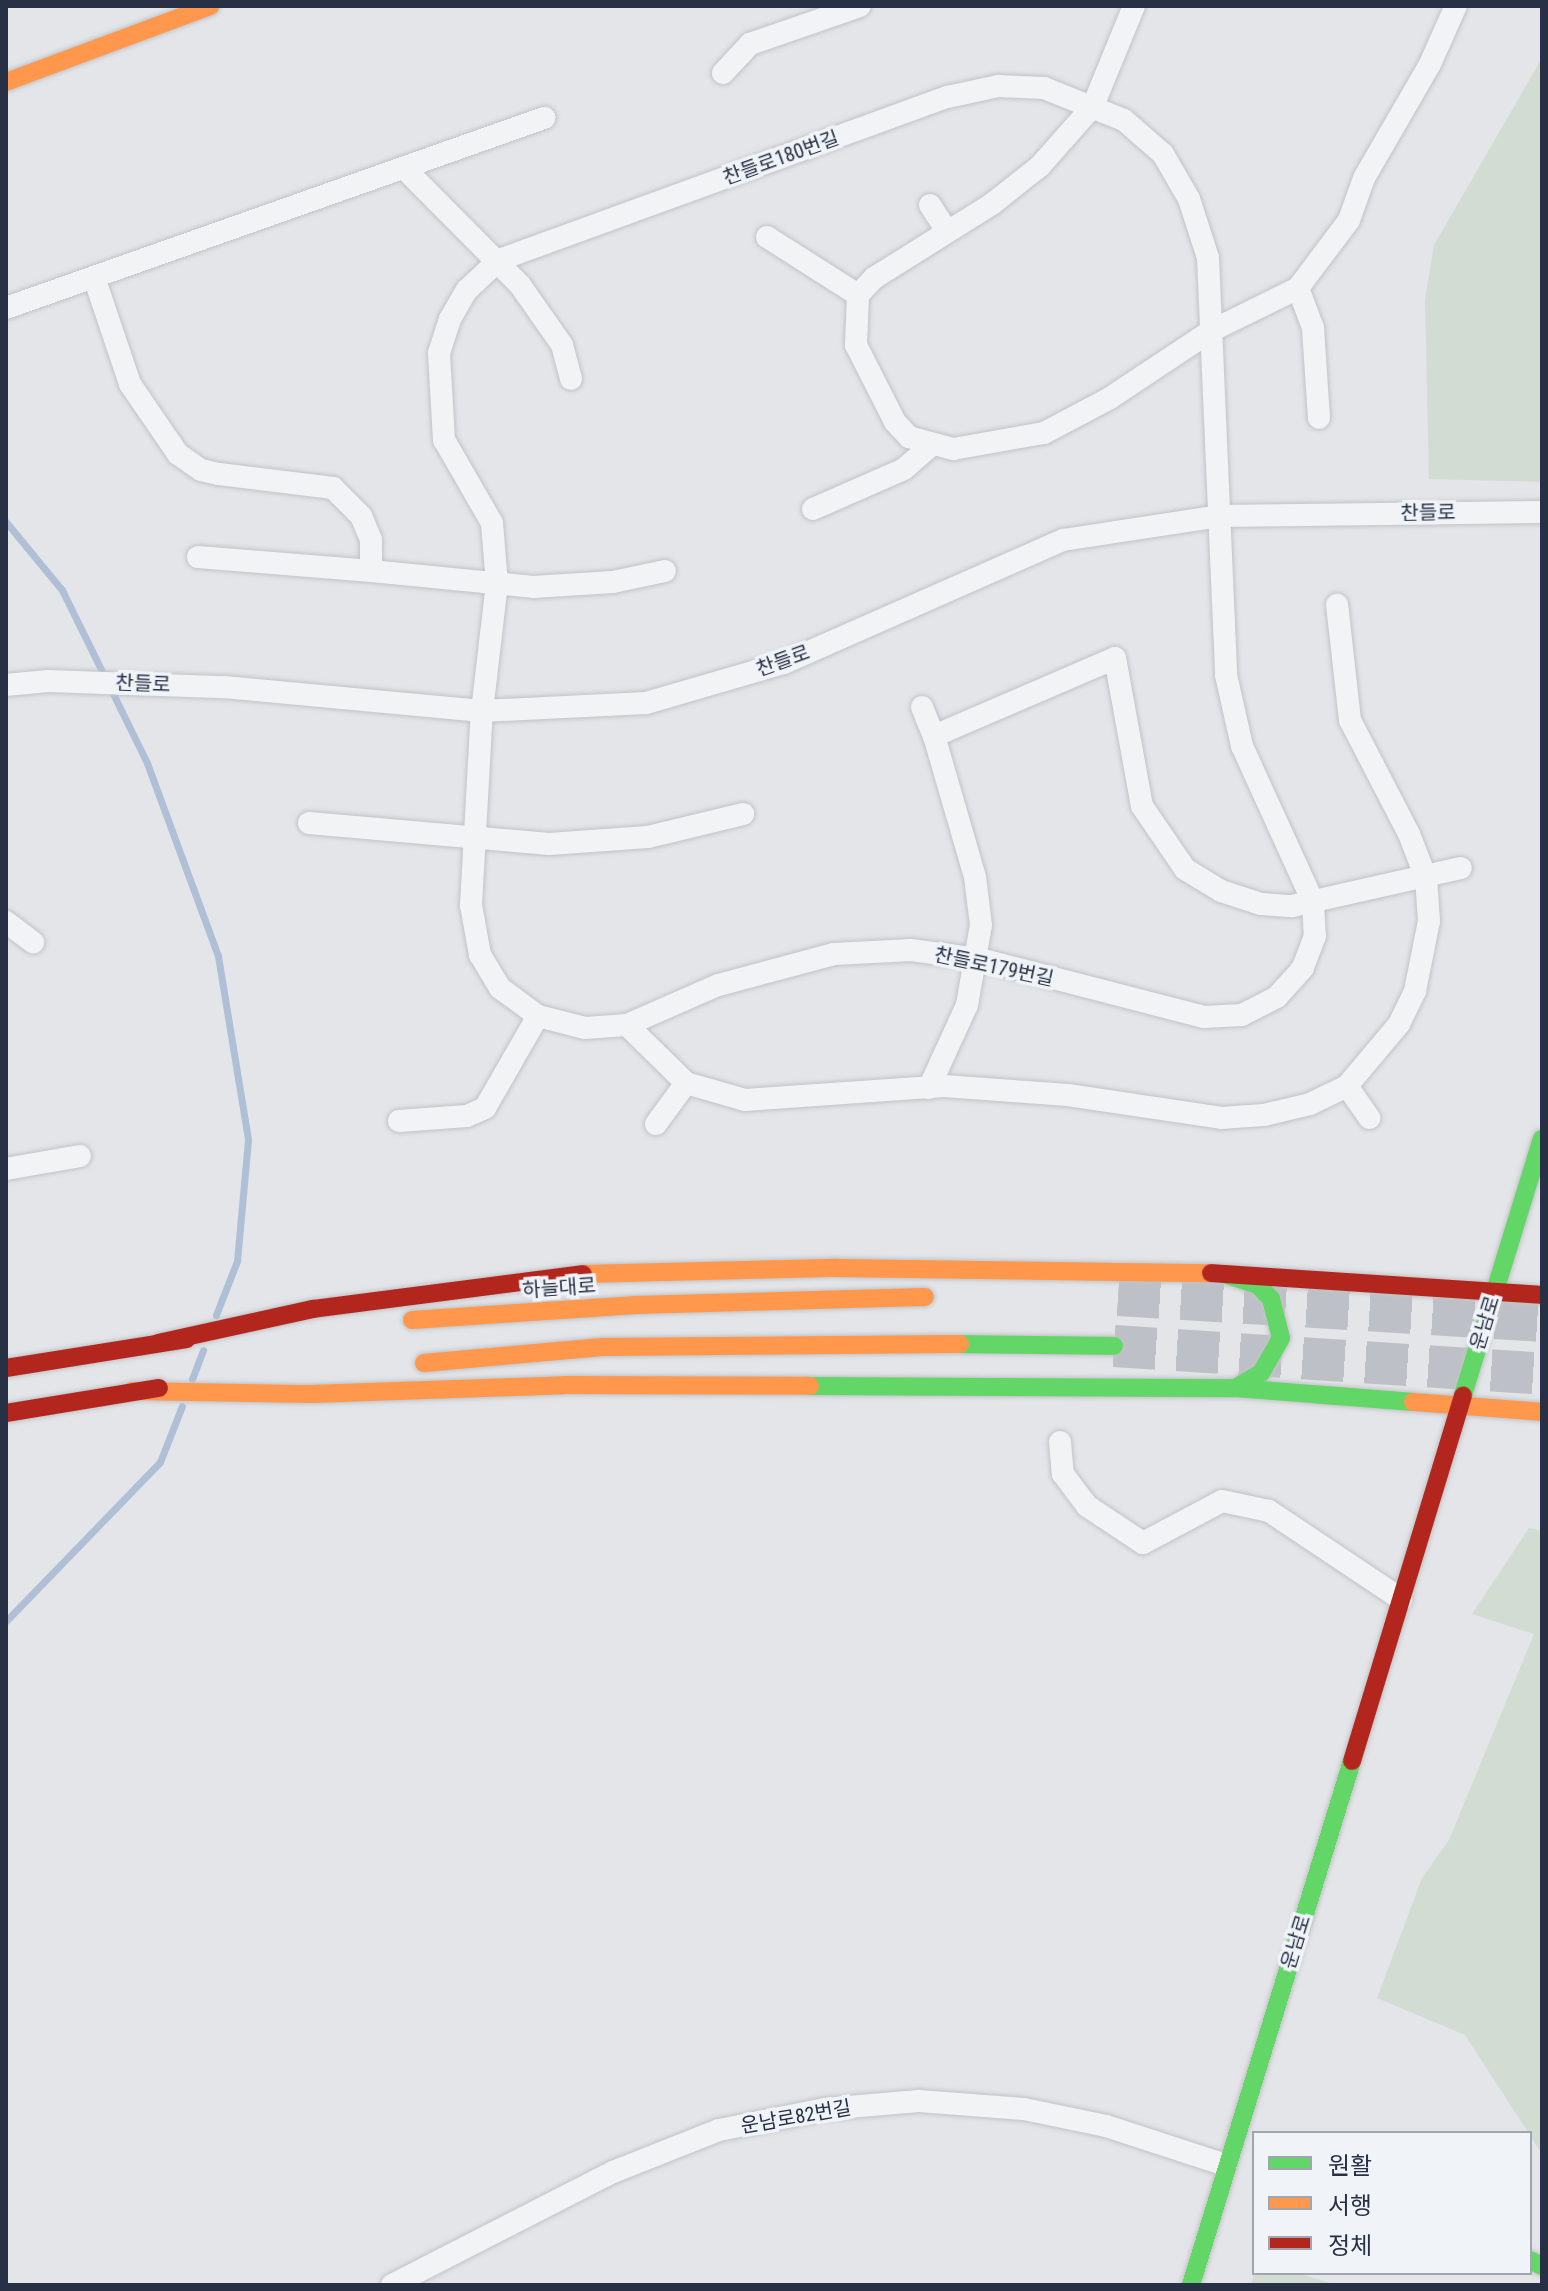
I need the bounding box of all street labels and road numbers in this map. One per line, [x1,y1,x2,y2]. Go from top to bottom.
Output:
street label: 찬들로180번길 [720,126,842,190]
street label: 찬들로 [1400,501,1456,525]
street label: 찬들로 [753,640,813,682]
street label: 찬들로 [115,671,171,697]
street label: 찬들로179번길 [932,943,1056,991]
street label: 하늘대로 [521,1273,597,1303]
street label: 운남로 [1465,1293,1505,1353]
street label: 운남로 [1276,1912,1316,1972]
street label: 운남로82번길 [739,2095,853,2139]

